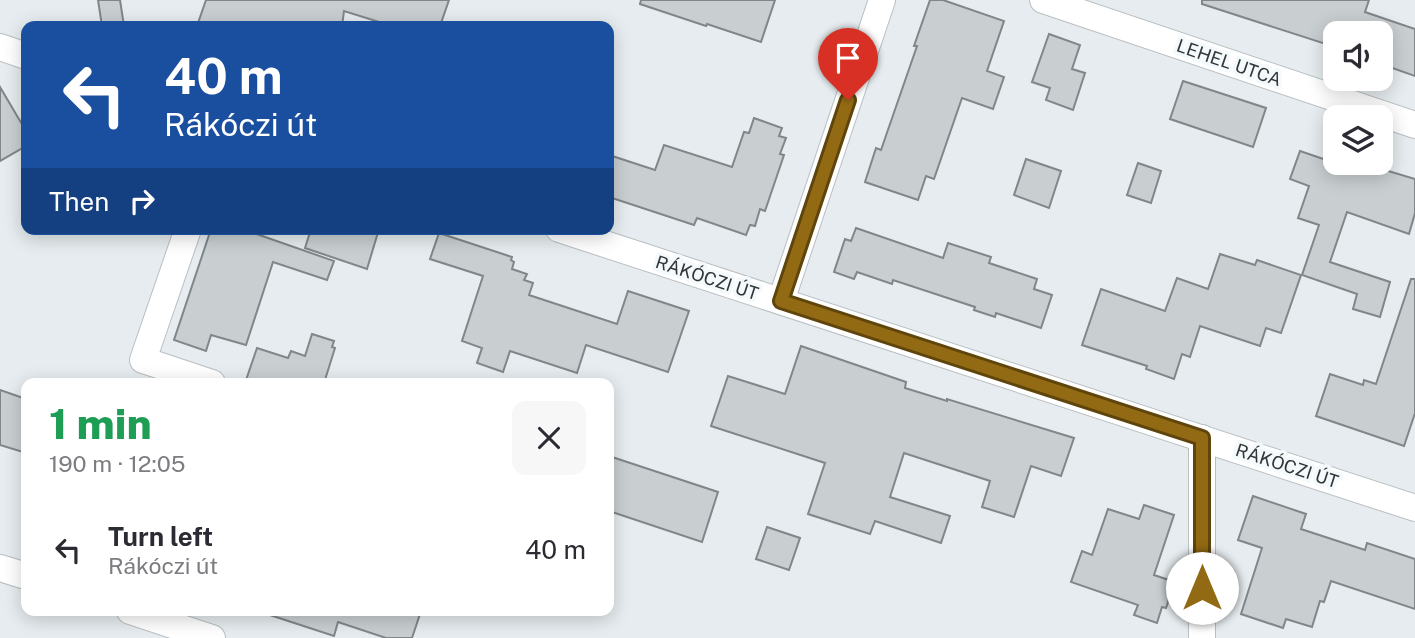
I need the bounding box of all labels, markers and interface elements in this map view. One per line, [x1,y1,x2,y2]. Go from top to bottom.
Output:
map controls [1323,21,1393,175]
button: sound [1323,21,1393,91]
pin [818,28,878,100]
street label: LEHEL UTCA [1174,35,1285,90]
icon: arrive [829,39,867,77]
text: 40 m [164,47,283,105]
icon: left [49,49,140,140]
button: layers [1323,105,1393,175]
text: Rákóczi út [164,106,317,143]
icon: right [123,182,161,220]
text: Then [49,186,109,217]
street label: RÁKÓCZI ÚT [653,250,762,304]
text: 1 min [49,399,152,448]
button: close [512,401,586,475]
street label: RÁKÓCZI ÚT [1233,438,1342,492]
text: 190 m · 12:05 [49,450,186,477]
text: Turn left [108,521,213,552]
icon: left [49,531,87,569]
text: 40 m [525,534,586,565]
position arrow [1165,551,1239,625]
text: Rákóczi út [108,552,218,579]

